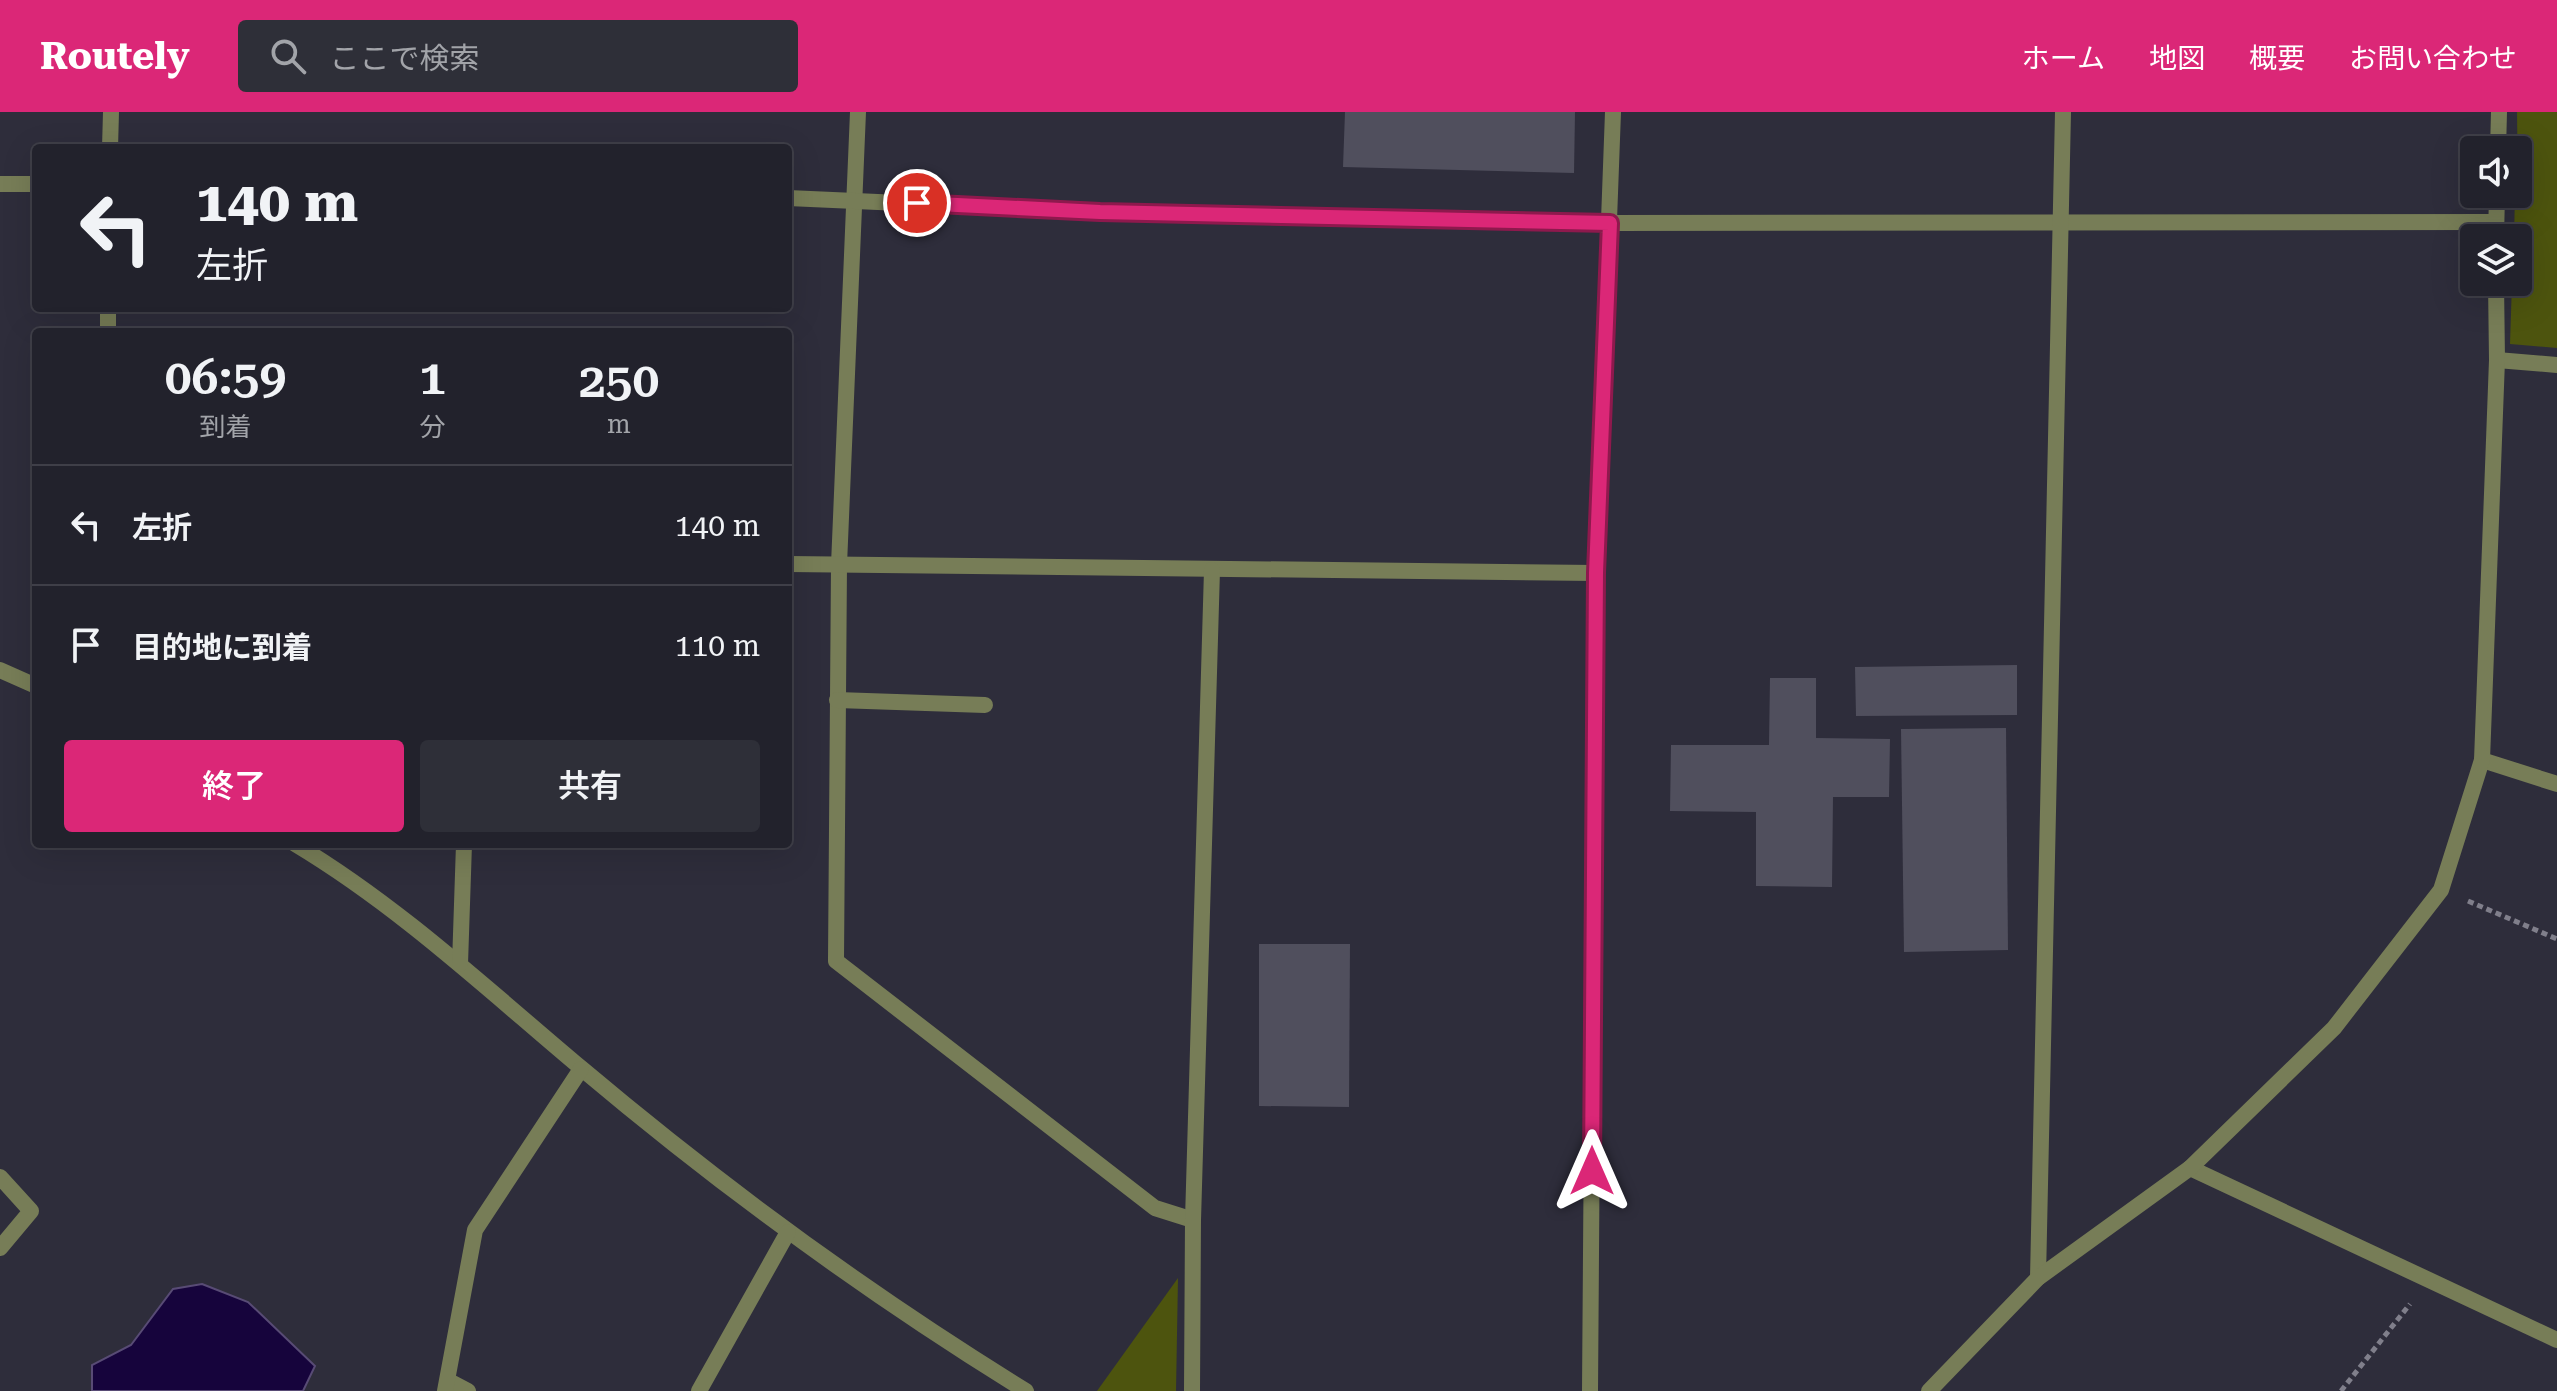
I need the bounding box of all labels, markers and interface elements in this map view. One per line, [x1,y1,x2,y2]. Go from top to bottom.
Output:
search box [238,20,798,92]
text: Routely [40,34,190,78]
icon: search [266,34,310,78]
text: ここで検索 [330,41,480,76]
text: ホーム [2022,42,2105,75]
text: 地図 [2149,42,2205,75]
text: 概要 [2249,42,2305,75]
text: お問い合わせ [2349,42,2517,75]
map controls [2460,136,2532,296]
button: sound [2460,136,2532,208]
text: 140 m [196,169,358,235]
pin [883,169,951,237]
icon: left [64,176,168,280]
icon: arrive [895,181,939,225]
button: layers [2460,224,2532,296]
text: 左折 [196,245,268,287]
text: 06:59 [165,350,286,406]
text: 1 [419,350,446,406]
text: 250 [579,353,659,409]
text: m [607,409,631,439]
text: 到着 [200,412,252,442]
text: 分 [420,412,446,442]
icon: left [64,503,108,547]
text: 140 m [675,508,760,543]
text: 左折 [132,510,192,545]
icon: arrive [64,623,108,667]
text: 110 m [675,628,760,663]
text: 目的地に到着 [132,630,312,665]
button: 終了 [64,740,404,832]
button: 共有 [420,740,760,832]
position arrow [1550,1129,1634,1213]

